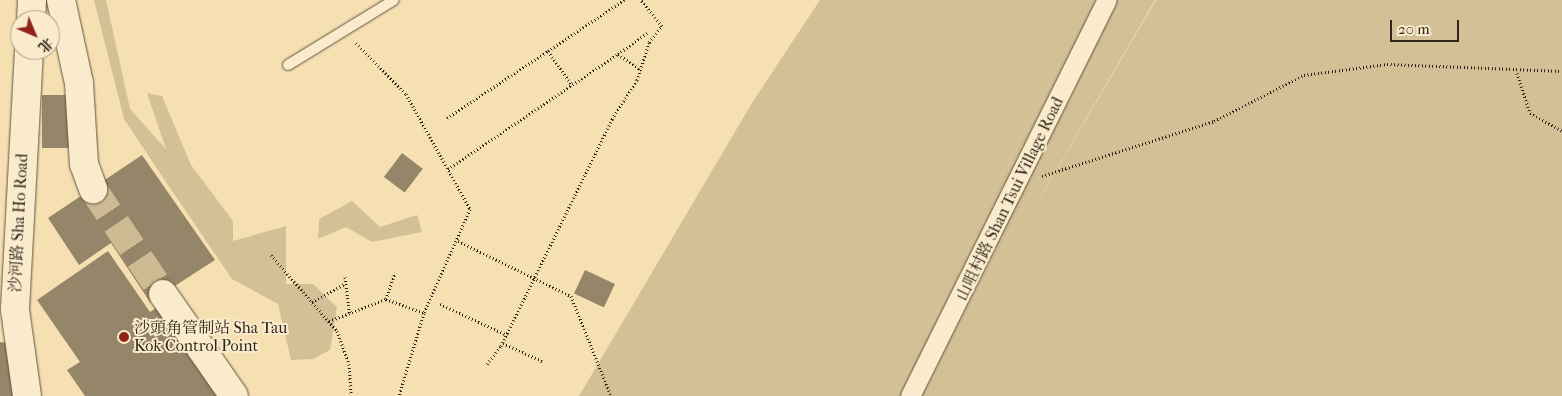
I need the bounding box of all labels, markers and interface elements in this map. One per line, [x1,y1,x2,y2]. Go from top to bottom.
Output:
north arrow [10,10,60,60]
scale bar [1392,10,1461,42]
text: 20 m [1398,20,1430,38]
text: 北 [34,34,56,56]
street label: 山咀村路 Shan Tsui Village Road [952,94,1068,304]
street label: 沙河路 Sha Ho Road [6,153,32,293]
place label: 沙頭角管制站 Sha Tau Kok Control Point [134,318,287,356]
marker: 沙頭角管制站 Sha Tau Kok Control Point [118,331,130,343]

